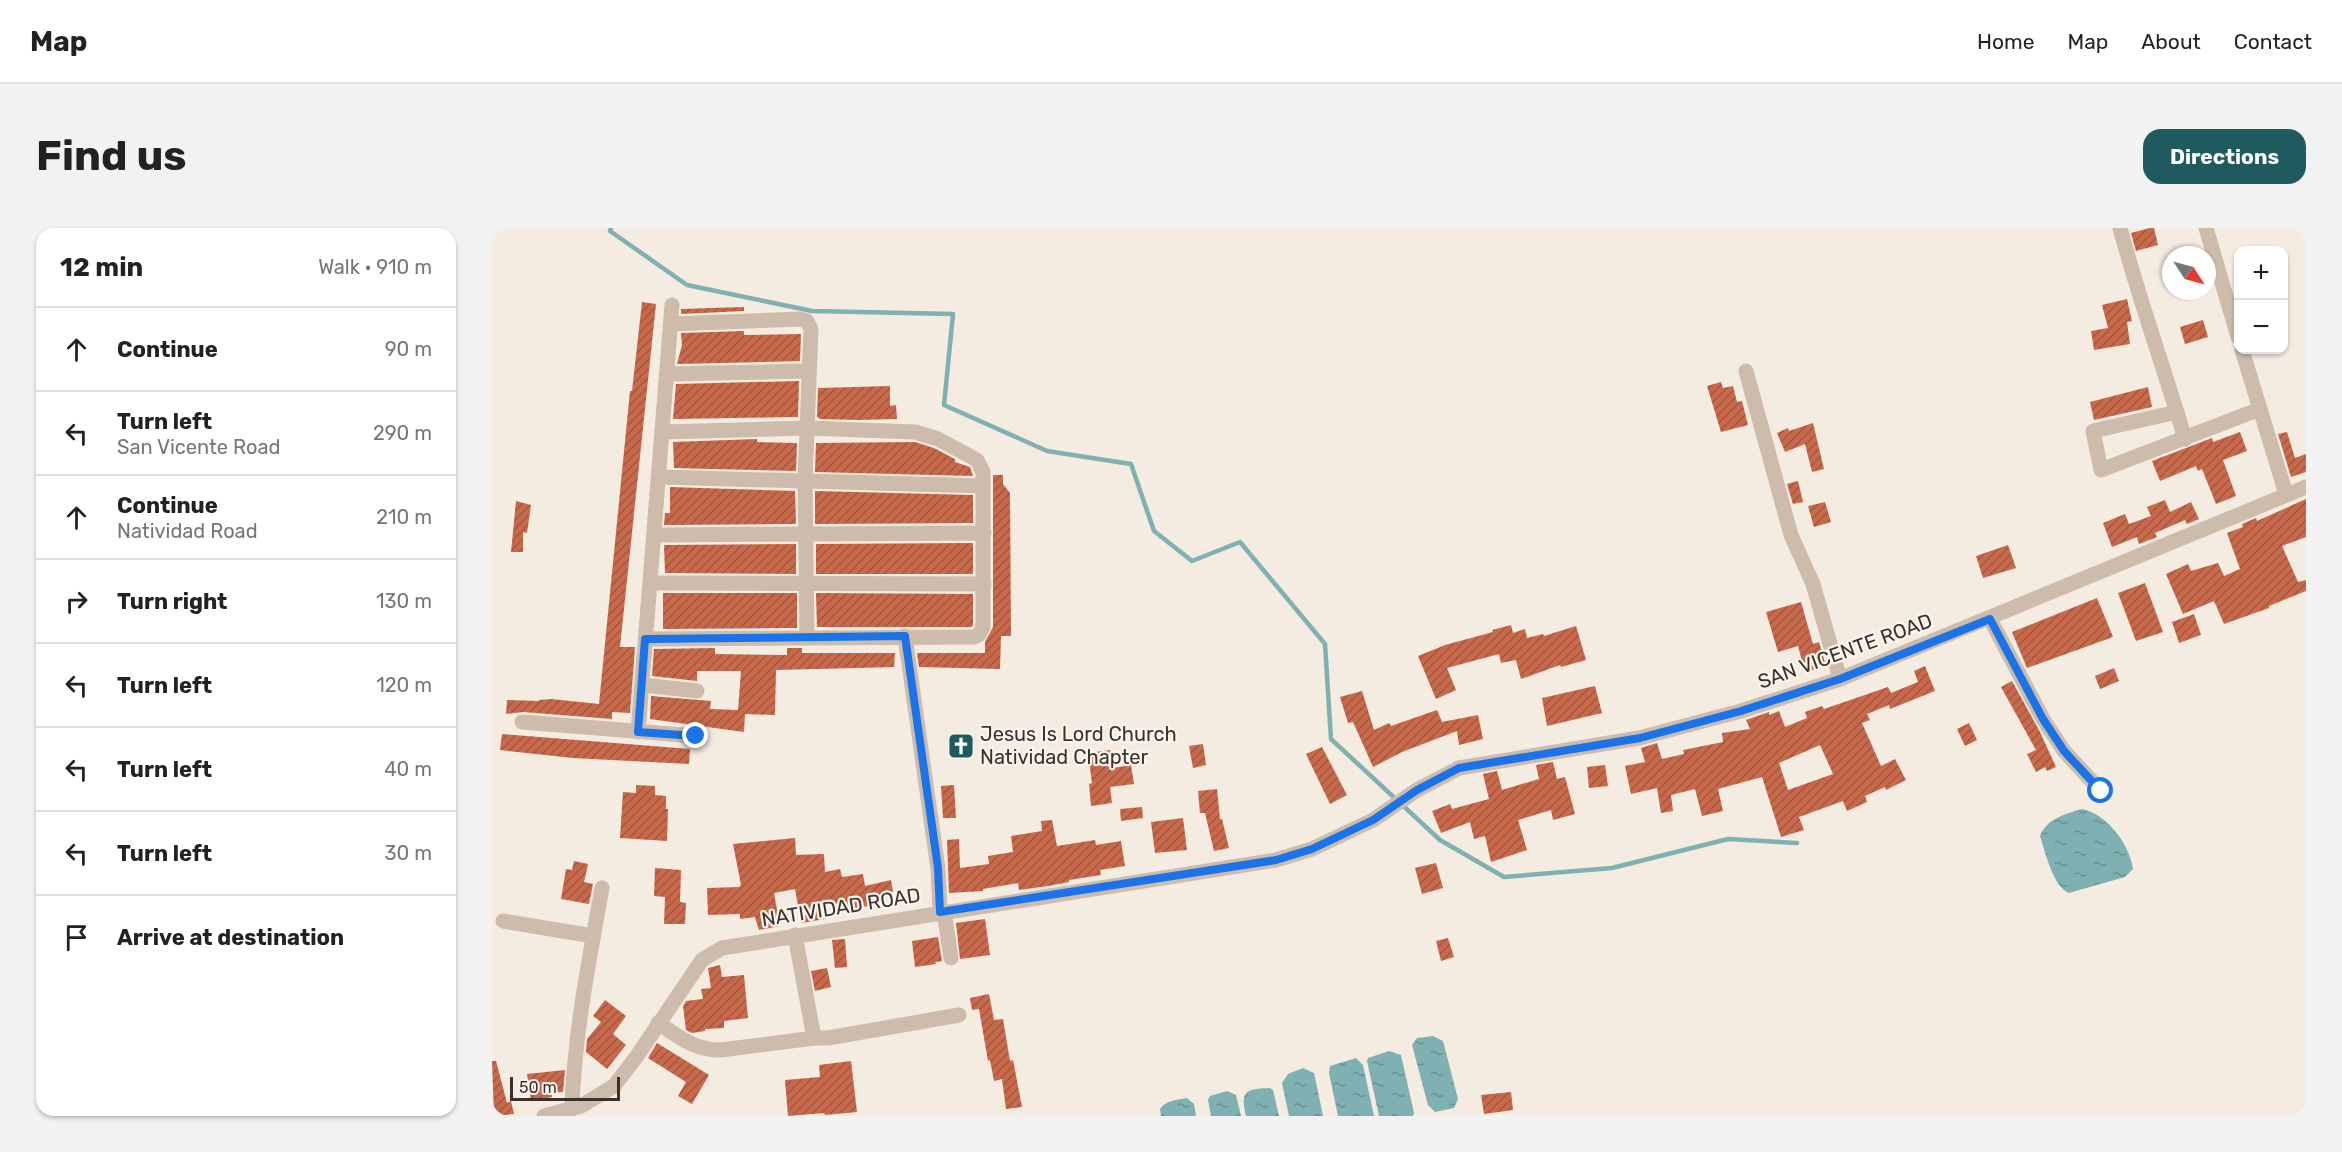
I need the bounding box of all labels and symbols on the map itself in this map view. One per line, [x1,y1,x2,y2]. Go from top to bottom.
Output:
north arrow [2162,246,2216,300]
street label: SAN VICENTE ROAD [1754,608,1936,694]
route end [682,722,708,748]
place label: Jesus Is Lord Church Natividad Chapter [980,722,1177,769]
church icon: Jesus Is Lord Church Natividad Chapter [946,731,976,761]
route start [2087,777,2113,803]
street label: NATIVIDAD ROAD [760,883,922,931]
scale bar [510,1074,620,1102]

